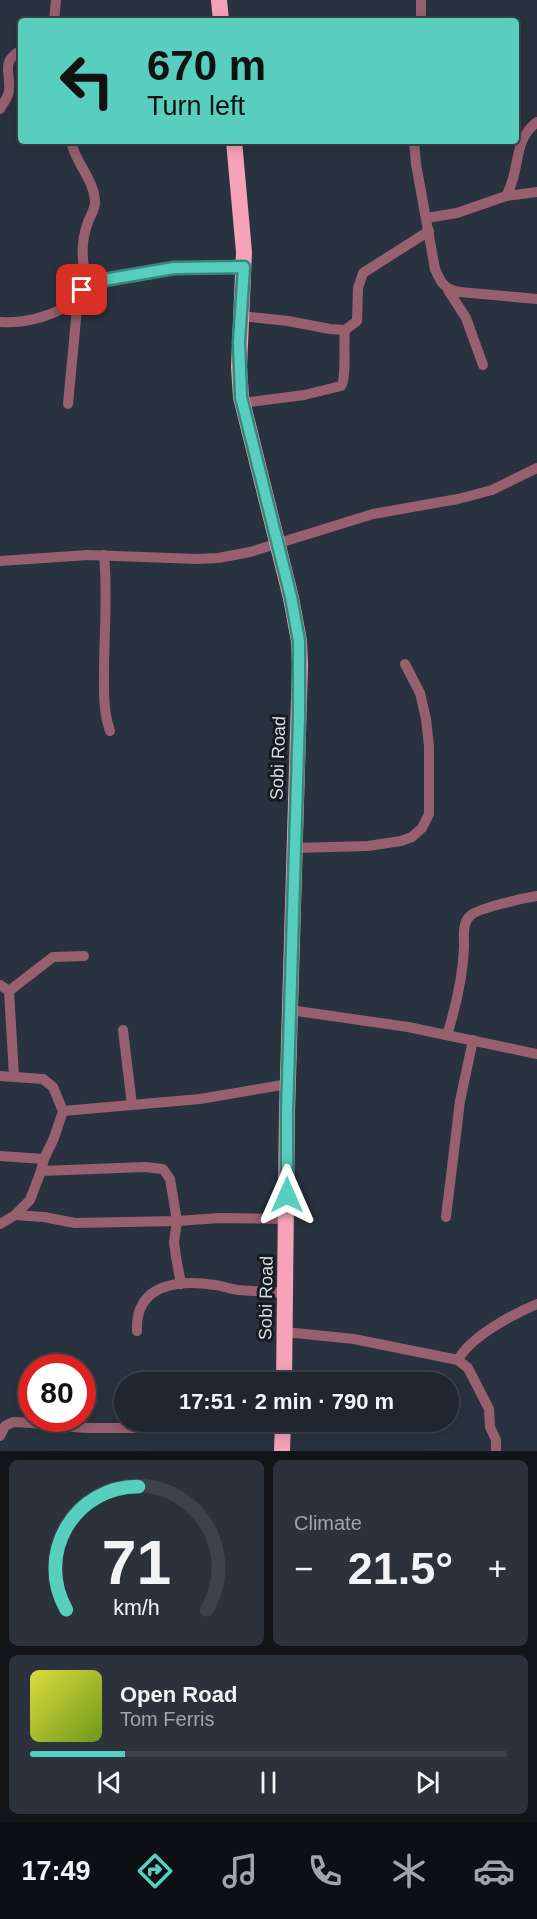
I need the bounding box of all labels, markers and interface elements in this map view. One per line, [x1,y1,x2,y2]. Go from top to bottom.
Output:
icon: left [48,42,126,120]
text: 670 m [147,42,266,89]
text: Turn left [147,91,245,121]
pin [56,264,107,315]
icon: arrive [65,273,98,306]
street label: Sobi Road [267,716,289,800]
position arrow [255,1163,319,1227]
street label: Sobi Road [255,1256,277,1340]
speed limit sign: 80 [18,1354,96,1432]
text: 17:51 · 2 min · 790 m [179,1389,394,1414]
text: Climate [294,1512,362,1534]
text: 71 [102,1528,171,1597]
text: 21.5° [348,1543,453,1594]
text: − [294,1550,313,1587]
text: + [488,1550,507,1587]
text: km/h [113,1596,160,1620]
text: Open Road [120,1682,237,1707]
text: Tom Ferris [120,1708,214,1730]
icon: previous [93,1766,126,1799]
icon: pause [252,1766,285,1799]
icon: next [411,1766,444,1799]
icon: directions [134,1850,176,1892]
icon: music [219,1850,261,1892]
icon: phone [304,1850,346,1892]
icon: climate [388,1850,430,1892]
icon: car [473,1850,515,1892]
text: 17:49 [21,1856,91,1886]

